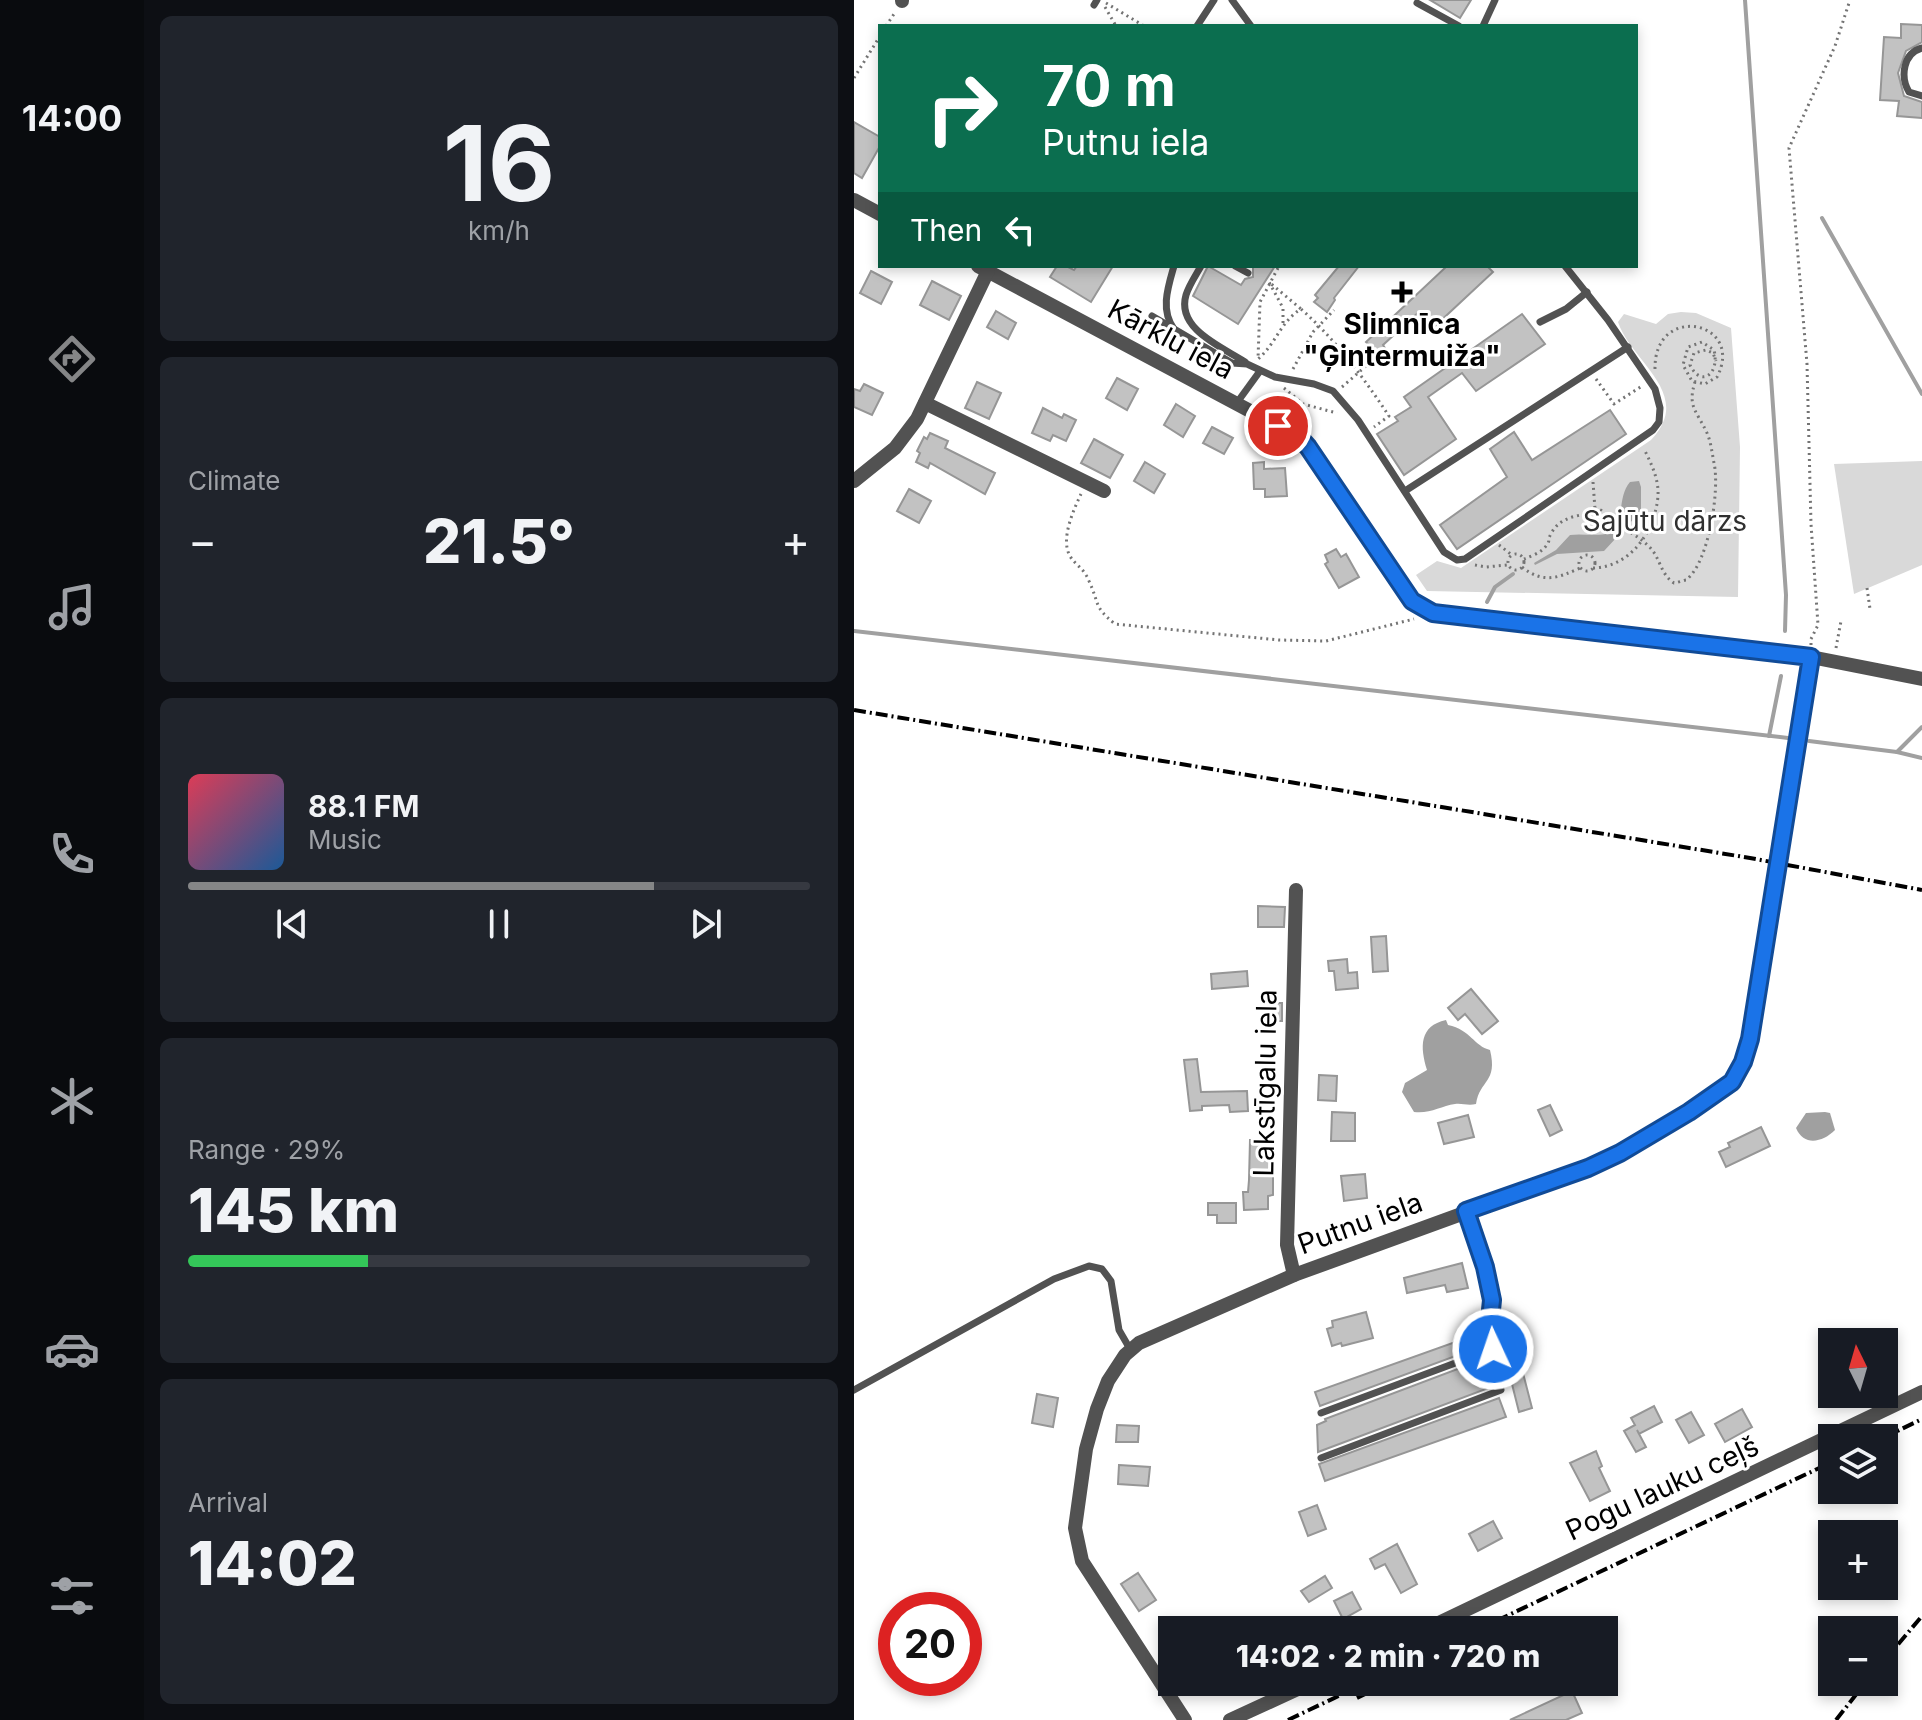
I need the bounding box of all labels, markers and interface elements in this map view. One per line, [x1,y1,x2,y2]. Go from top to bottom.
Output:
text: 70 m [1042,52,1176,120]
icon: right [910,56,1014,160]
text: 14:00 [22,96,122,140]
text: 16 [443,100,555,226]
text: Putnu iela [1042,120,1209,164]
icon: left [998,208,1042,252]
text: Then [910,212,982,248]
text: km/h [468,215,530,246]
marker: Slimnīca "Ģintermuiža" [1391,281,1413,303]
street label: Kārklu iela [1102,292,1240,386]
place label: Slimnīca "Ģintermuiža" [1303,307,1501,373]
icon: directions [44,331,100,387]
pin [1244,392,1312,460]
icon: arrive [1256,404,1300,448]
text: Climate [188,465,280,496]
park label: Sajūtu dārzs [1583,504,1747,538]
text: 21.5° [423,505,575,577]
text: − [188,514,217,568]
text: + [781,514,810,568]
icon: music [44,579,100,635]
text: 88.1 FM [308,788,419,824]
text: Music [308,824,382,855]
icon: phone [44,826,100,882]
icon: previous [270,902,314,946]
icon: pause [477,902,521,946]
icon: next [684,902,728,946]
street label: Lakstīgalu iela [1246,989,1284,1177]
icon: climate [44,1073,100,1129]
text: Range · 29% [188,1134,345,1165]
text: 145 km [188,1174,399,1246]
street label: Putnu iela [1293,1185,1427,1261]
position arrow [1451,1307,1535,1391]
icon: car [44,1321,100,1377]
north arrow [1818,1328,1898,1408]
map controls [1818,1328,1898,1696]
button: layers [1818,1424,1898,1504]
street label: Pogu lauku ceļš [1560,1428,1764,1548]
text: Arrival [188,1487,268,1518]
button: + [1818,1520,1898,1600]
text: 14:02 [188,1527,357,1599]
icon: filters [44,1568,100,1624]
speed limit sign: 20 [878,1592,982,1696]
button: − [1818,1616,1898,1696]
text: 14:02 · 2 min · 720 m [1236,1638,1540,1674]

